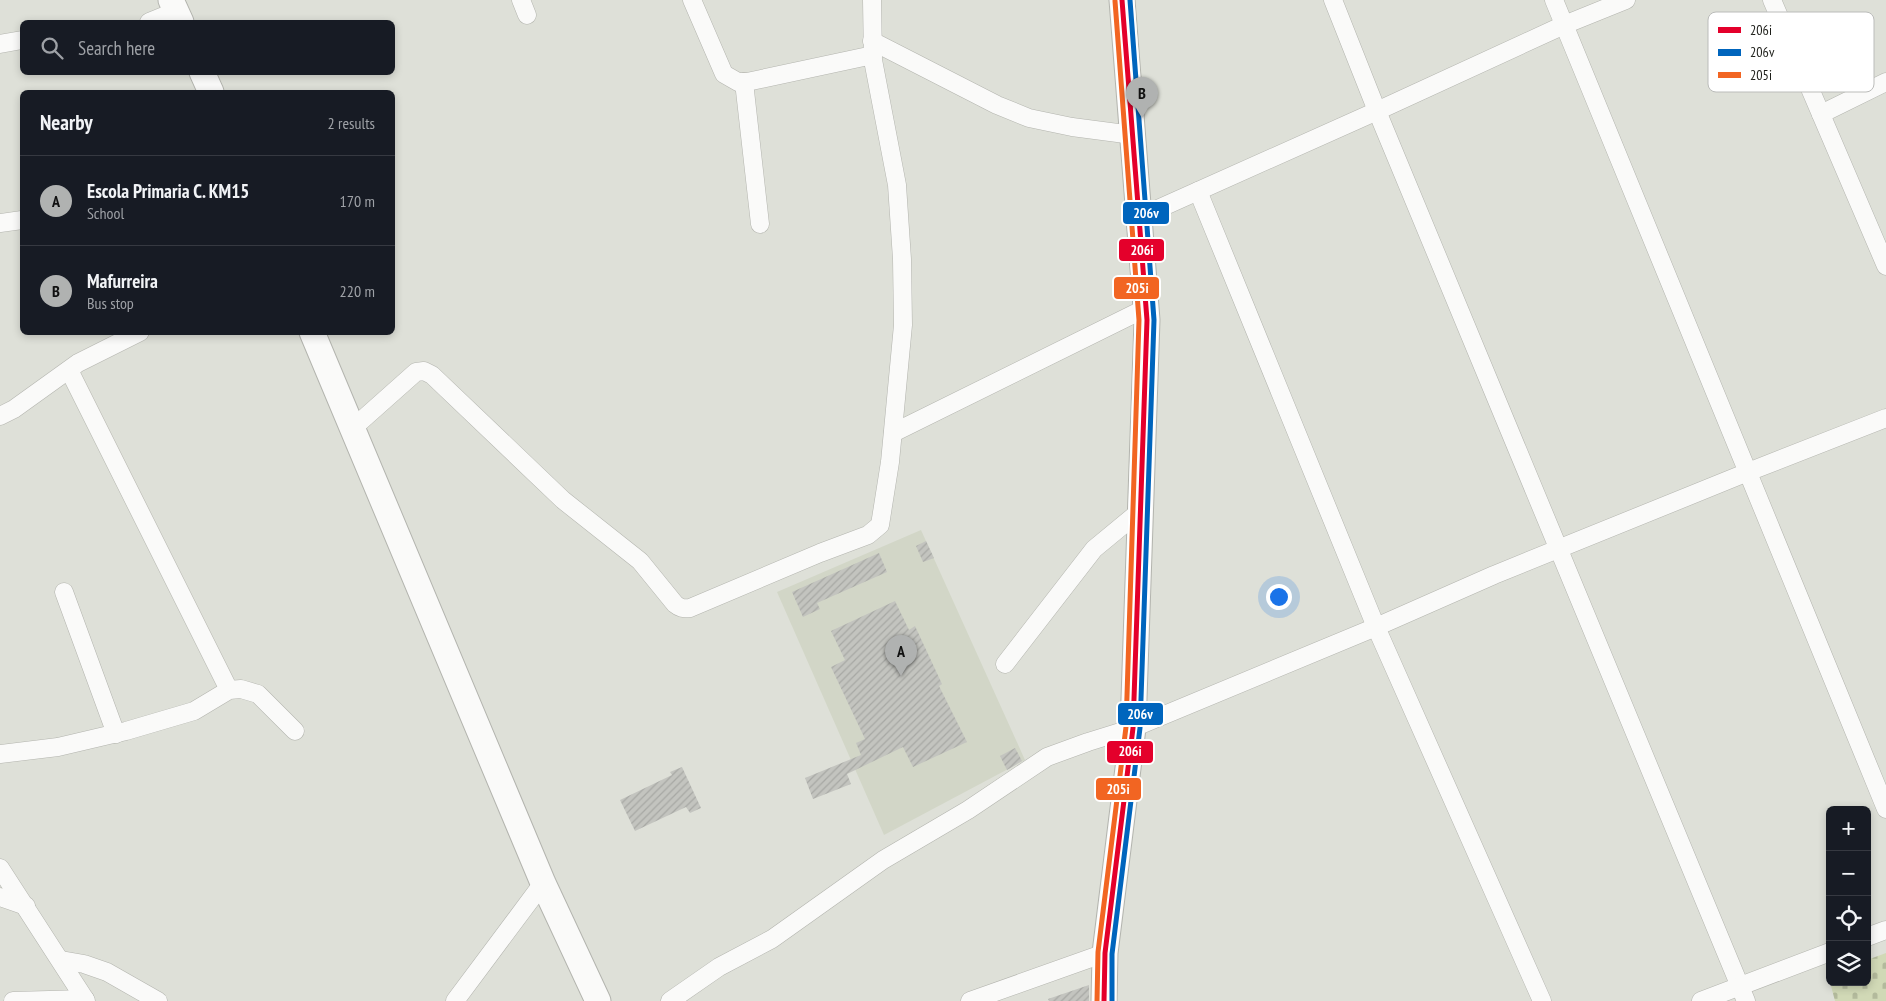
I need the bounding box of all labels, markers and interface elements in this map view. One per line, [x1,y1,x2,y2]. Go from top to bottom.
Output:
legend [1708,12,1874,92]
search box [20,20,395,75]
text: 206i [1750,21,1772,39]
icon: search [38,34,66,62]
text: Search here [78,36,155,60]
text: 206v [1750,43,1775,61]
text: 205i [1750,66,1772,84]
pin: B [1126,77,1158,118]
text: Nearby [40,109,93,136]
text: 2 results [328,113,375,133]
text: Escola Primaria C. KM15 [87,179,249,203]
text: A [52,191,60,211]
text: 170 m [340,191,375,211]
line badge: 206v [1122,201,1170,225]
text: School [87,203,124,223]
text: 206v [1133,204,1159,222]
line badge: 206i [1118,238,1165,262]
text: 206i [1130,241,1154,259]
text: Mafurreira [87,269,158,293]
line badge: 205i [1113,276,1160,300]
text: 205i [1125,279,1149,297]
text: B [52,281,60,301]
text: 220 m [340,281,375,301]
text: Bus stop [87,293,134,313]
your location [1266,584,1292,610]
pin: A [885,635,917,676]
line badge: 206v [1117,702,1164,726]
text: 206v [1127,705,1153,723]
line badge: 206i [1106,740,1154,764]
text: 206i [1118,742,1142,760]
line badge: 205i [1095,777,1142,801]
text: 205i [1106,780,1130,798]
map controls [1826,806,1871,986]
button: + [1826,806,1871,851]
button: − [1826,851,1871,896]
button: locate [1826,896,1871,941]
button: layers [1826,941,1871,986]

